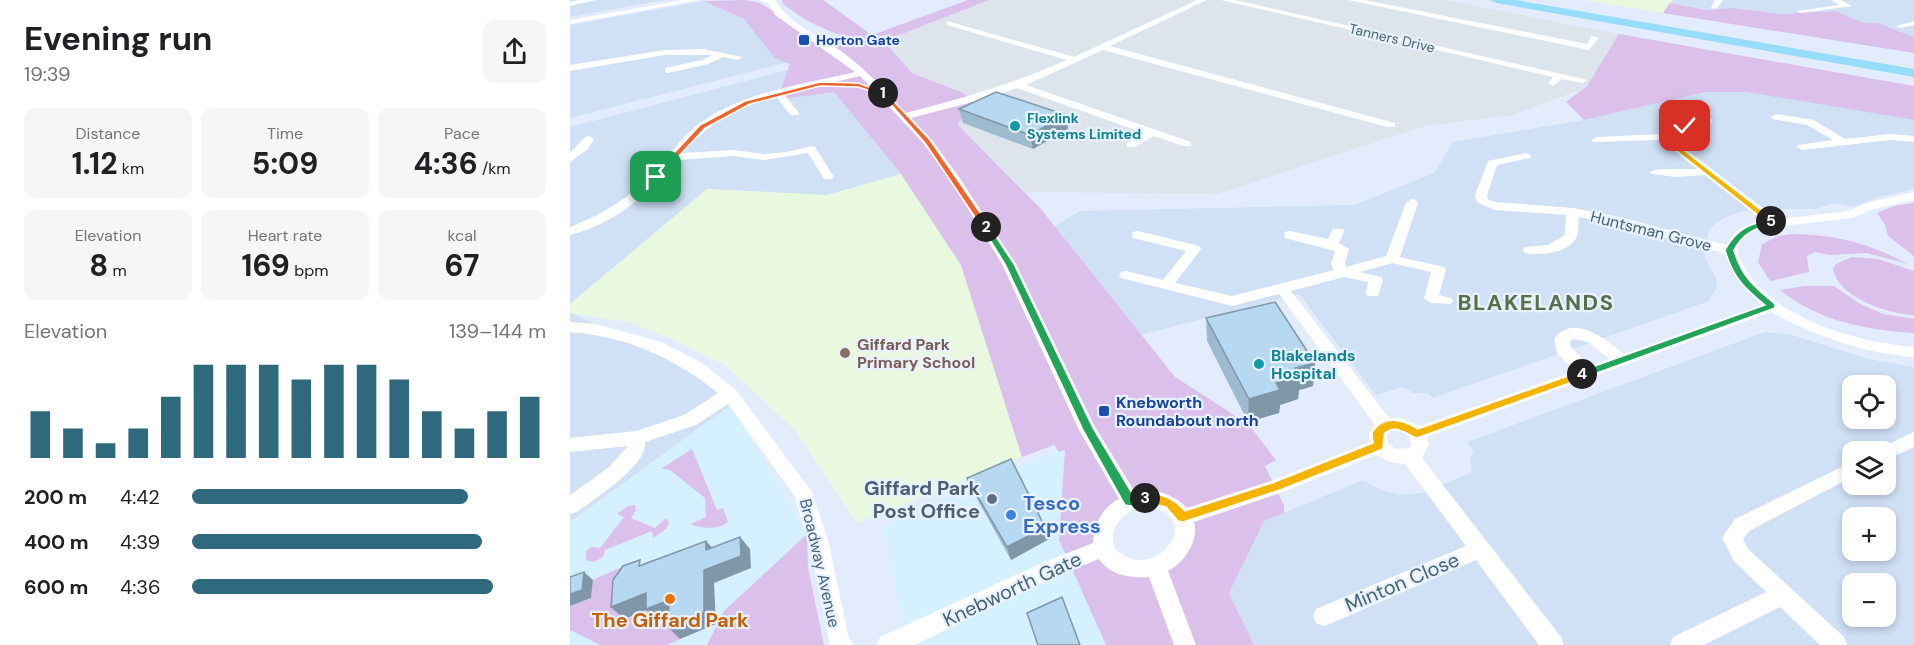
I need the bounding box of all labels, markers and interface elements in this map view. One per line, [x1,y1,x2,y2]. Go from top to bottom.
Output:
text: Evening run [24,17,212,60]
street label: Tanners Drive [1347,19,1437,57]
button: share [483,20,546,83]
place label: Horton Gate [816,31,900,49]
marker: Horton Gate [797,33,811,47]
text: 19:39 [24,61,71,87]
pin: 1 [868,78,898,108]
text: 1 [880,82,886,103]
pin [1659,100,1710,151]
place label: Flexlink Systems Limited [1027,109,1141,143]
icon: check [1668,109,1701,142]
marker: Flexlink Systems Limited [1008,119,1022,133]
text: Distance [76,123,140,144]
text: Time [267,123,303,144]
text: Pace [444,123,480,144]
text: 1.12 [72,144,118,183]
text: 5:09 [252,144,318,183]
text: 4:36 [413,144,478,183]
pin [630,151,681,202]
text: km [118,158,144,179]
text: /km [478,158,511,179]
icon: arrive [639,160,672,193]
street label: Huntsman Grove [1588,206,1714,256]
pin: 5 [1756,206,1786,236]
text: 5 [1766,210,1776,231]
pin: 2 [971,212,1001,242]
text: 2 [981,216,991,237]
text: Elevation [75,225,141,246]
text: Heart rate [248,225,322,246]
text: kcal [448,225,476,246]
text: 8 [89,246,108,285]
text: 169 [242,246,290,285]
text: 67 [445,246,479,285]
text: m [108,260,127,281]
text: bpm [290,260,328,281]
district label: BLAKELANDS [1458,288,1614,317]
text: Elevation [24,318,107,344]
text: 139–144 m [449,318,546,344]
place label: Giffard Park Primary School [857,334,975,373]
place label: Blakelands Hospital [1271,345,1356,384]
marker: Giffard Park Primary School [838,346,852,360]
marker: Blakelands Hospital [1252,357,1266,371]
pin: 4 [1567,359,1597,389]
text: 4 [1577,363,1587,384]
map controls [1842,375,1896,627]
button: locate [1842,375,1896,429]
place label: Knebworth Roundabout north [1116,392,1259,431]
marker: Knebworth Roundabout north [1097,404,1111,418]
button: layers [1842,441,1896,495]
place label: Giffard Park Post Office [864,475,980,524]
pin: 3 [1130,483,1160,513]
text: 200 m [24,484,87,510]
text: 4:42 [120,484,160,510]
text: 3 [1140,487,1150,508]
place label: Tesco Express [1023,490,1101,539]
marker: Giffard Park Post Office [985,492,999,506]
street label: Broadway Avenue [795,497,845,629]
button: + [1842,507,1896,561]
marker: Tesco Express [1004,508,1018,522]
text: 400 m [24,529,89,555]
text: 4:39 [120,529,160,555]
street label: Knebworth Gate [938,545,1086,633]
street label: Minton Close [1341,546,1463,618]
button: − [1842,573,1896,627]
text: 600 m [24,574,88,600]
text: 4:36 [120,574,161,600]
marker: The Giffard Park [663,592,677,606]
place label: The Giffard Park [591,607,749,633]

